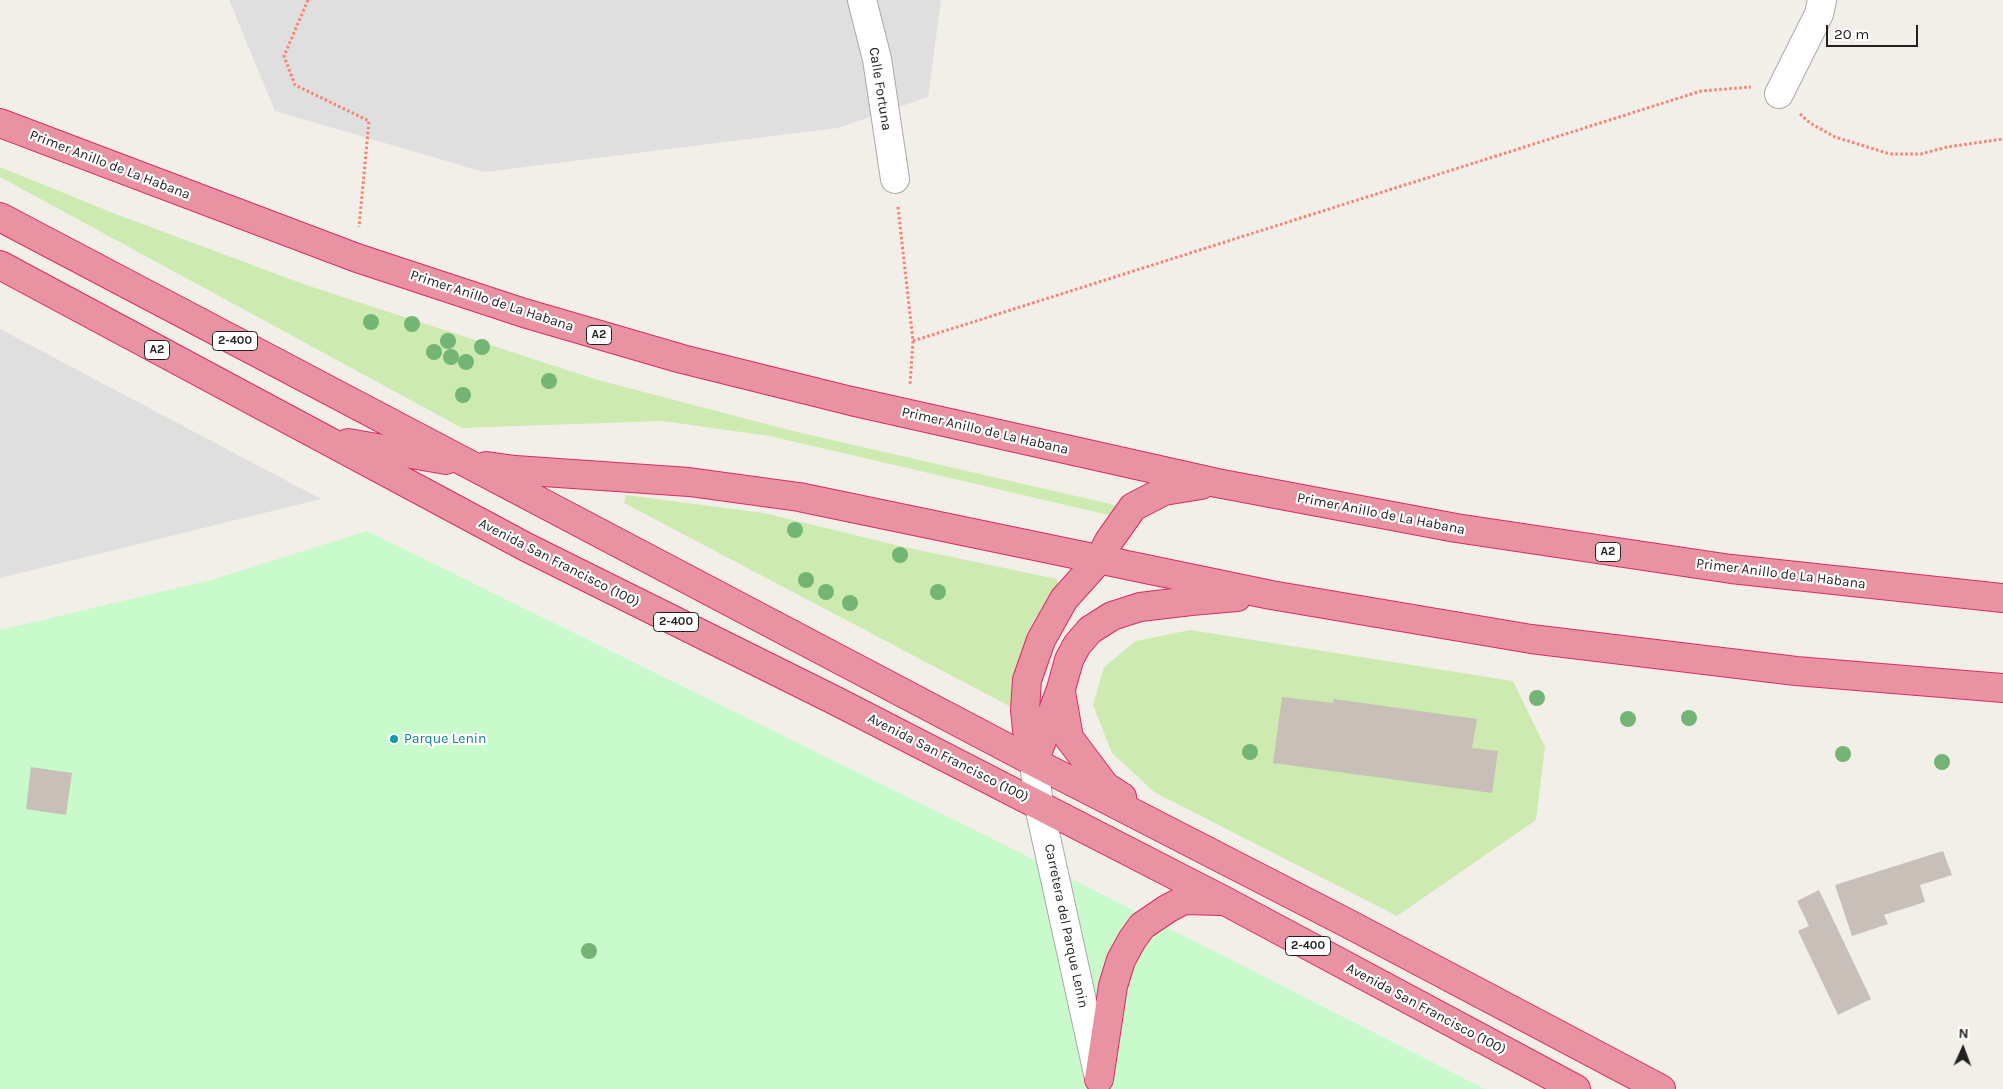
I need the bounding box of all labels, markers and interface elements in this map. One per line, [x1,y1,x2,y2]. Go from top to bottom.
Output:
scale bar [1828,15,1920,47]
text: 20 m [1834,25,1869,43]
street label: Calle Fortuna [865,46,895,132]
street label: Primer Anillo de La Habana [27,127,193,203]
street label: Primer Anillo de La Habana [408,267,576,335]
road number: A2 [586,326,612,344]
road number: 2-400 [212,332,258,351]
road number: A2 [144,340,170,360]
street label: Primer Anillo de La Habana [900,404,1070,458]
street label: Primer Anillo de La Habana [1296,489,1466,539]
street label: Avenida San Francisco (100) [476,515,642,611]
road number: A2 [1596,542,1620,562]
street label: Primer Anillo de La Habana [1695,555,1867,593]
road number: 2-400 [654,612,698,632]
street label: Avenida San Francisco (100) [865,710,1031,806]
place label: Parque Lenin [404,731,486,747]
marker: Parque Lenin [388,733,400,745]
street label: Carretera del Parque Lenin [1040,842,1092,1010]
road number: 2-400 [1286,936,1330,956]
street label: Avenida San Francisco (100) [1343,960,1509,1058]
north arrow [1938,1024,1988,1074]
text: N [1958,1025,1969,1042]

